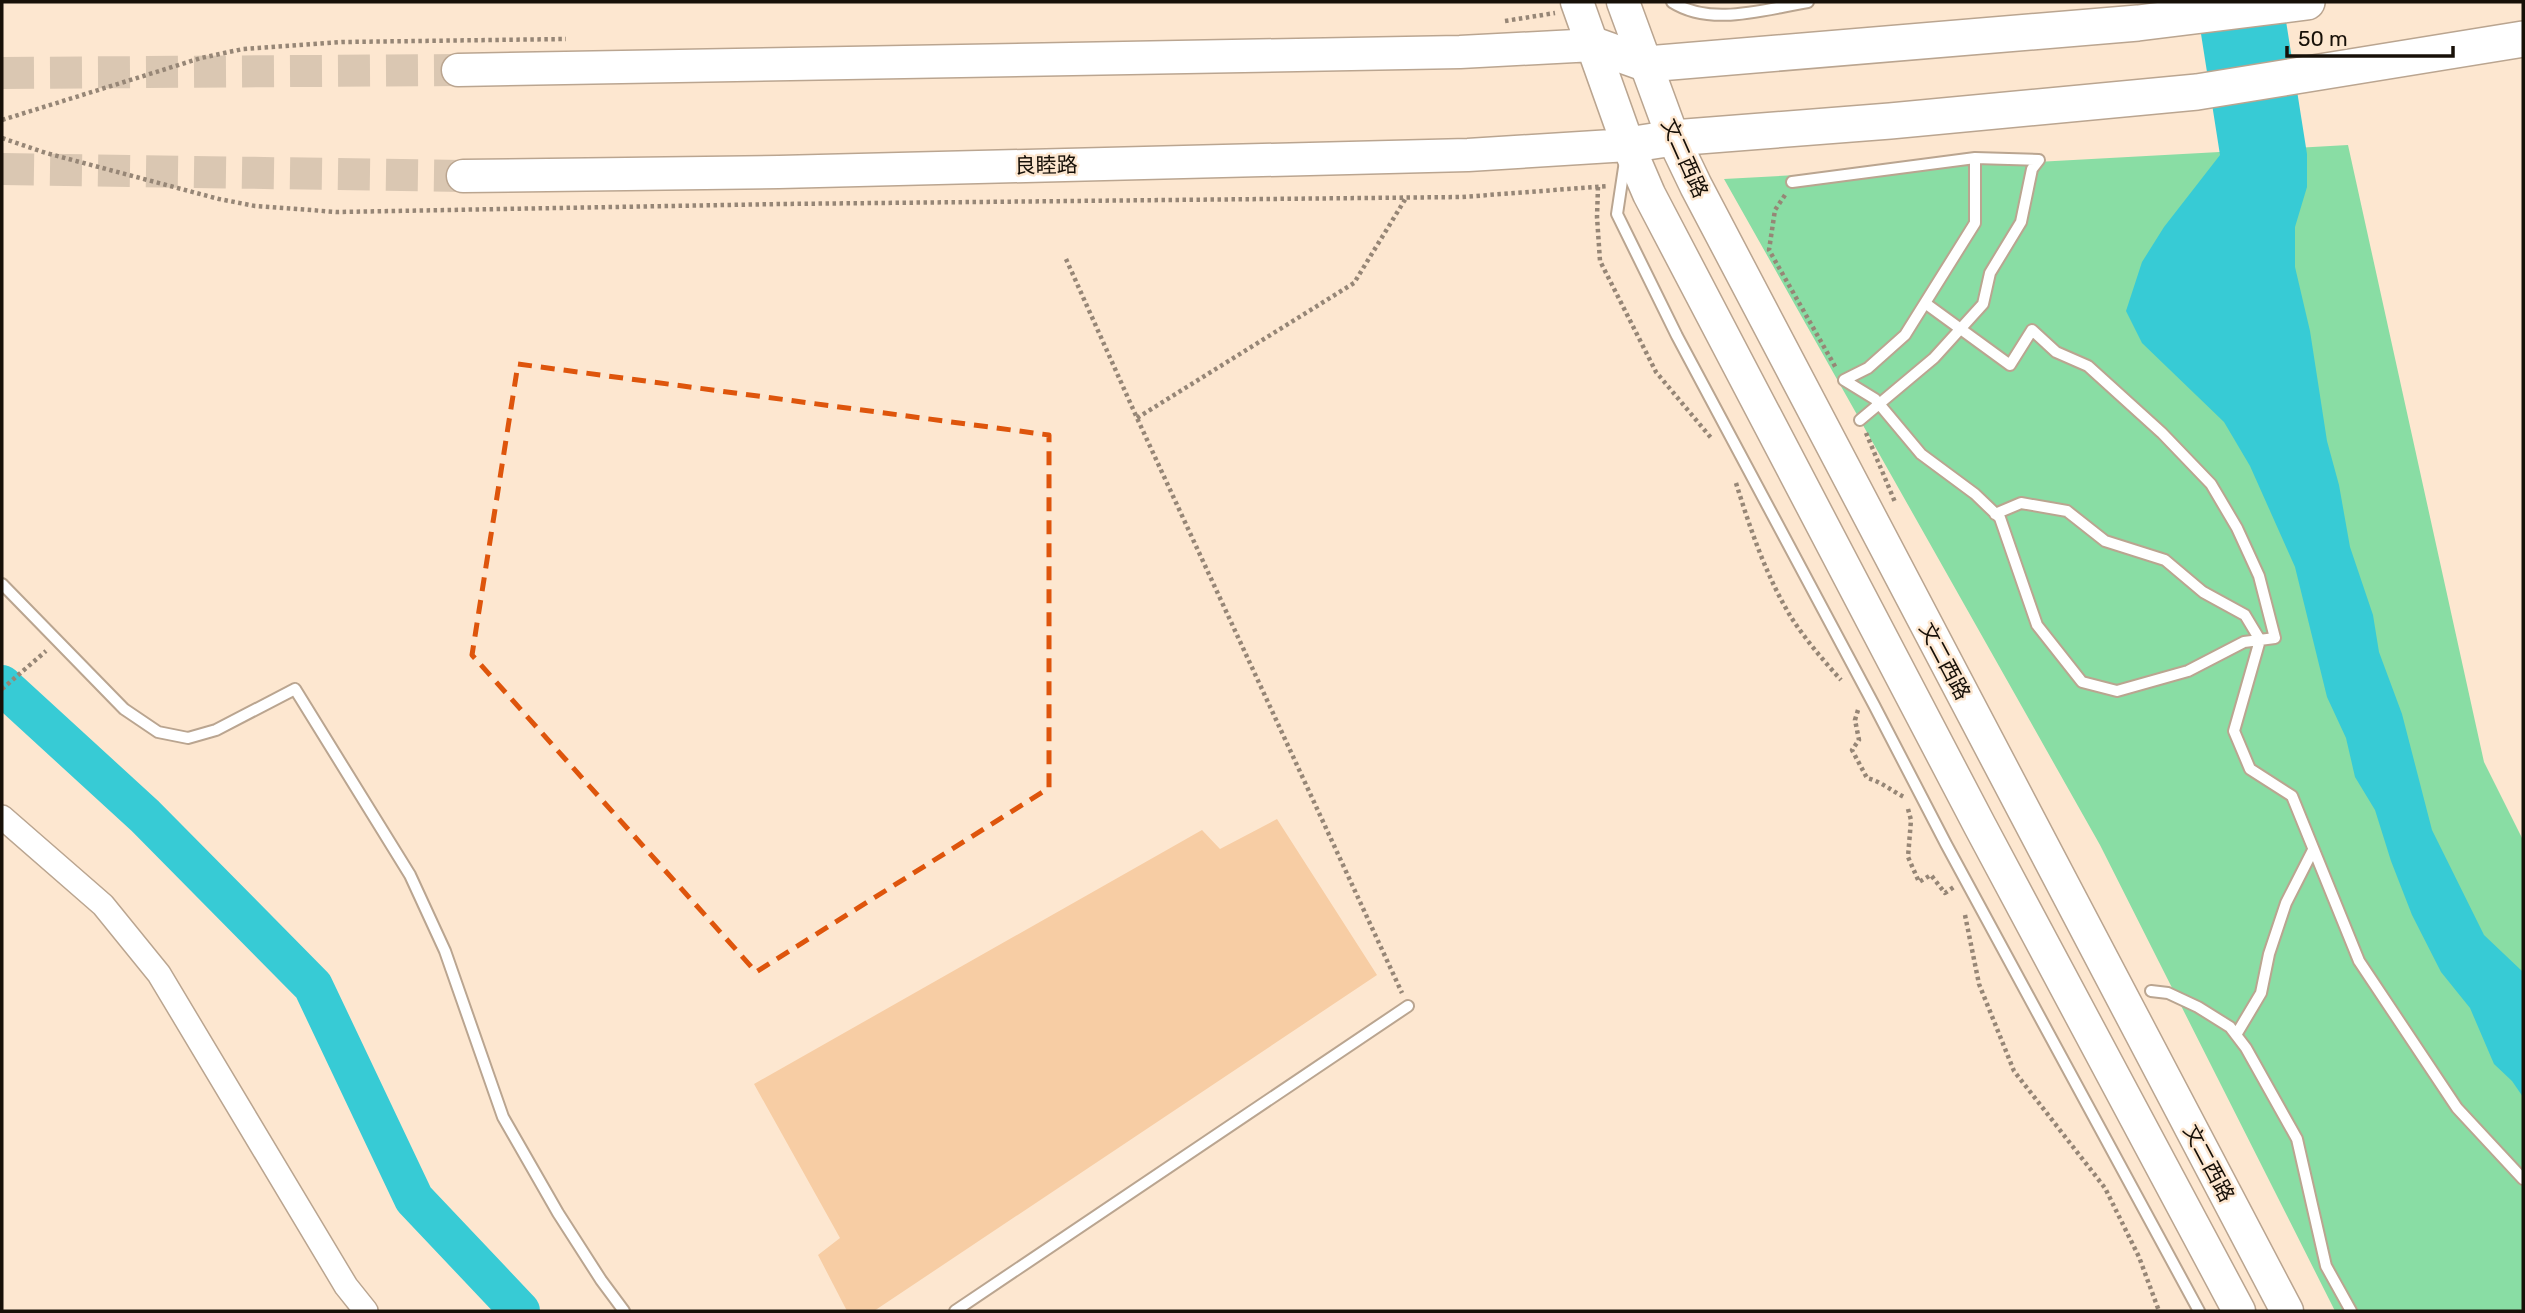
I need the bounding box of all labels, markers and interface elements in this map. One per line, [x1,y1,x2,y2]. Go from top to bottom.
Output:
scale bar [2287,14,2453,58]
text: 50 m [2298,26,2348,51]
street label: 文二西路 [1656,115,1714,201]
street label: 良睦路 [1014,152,1078,178]
street label: 文二西路 [1914,618,1976,704]
street label: 文二西路 [2178,1120,2240,1206]

